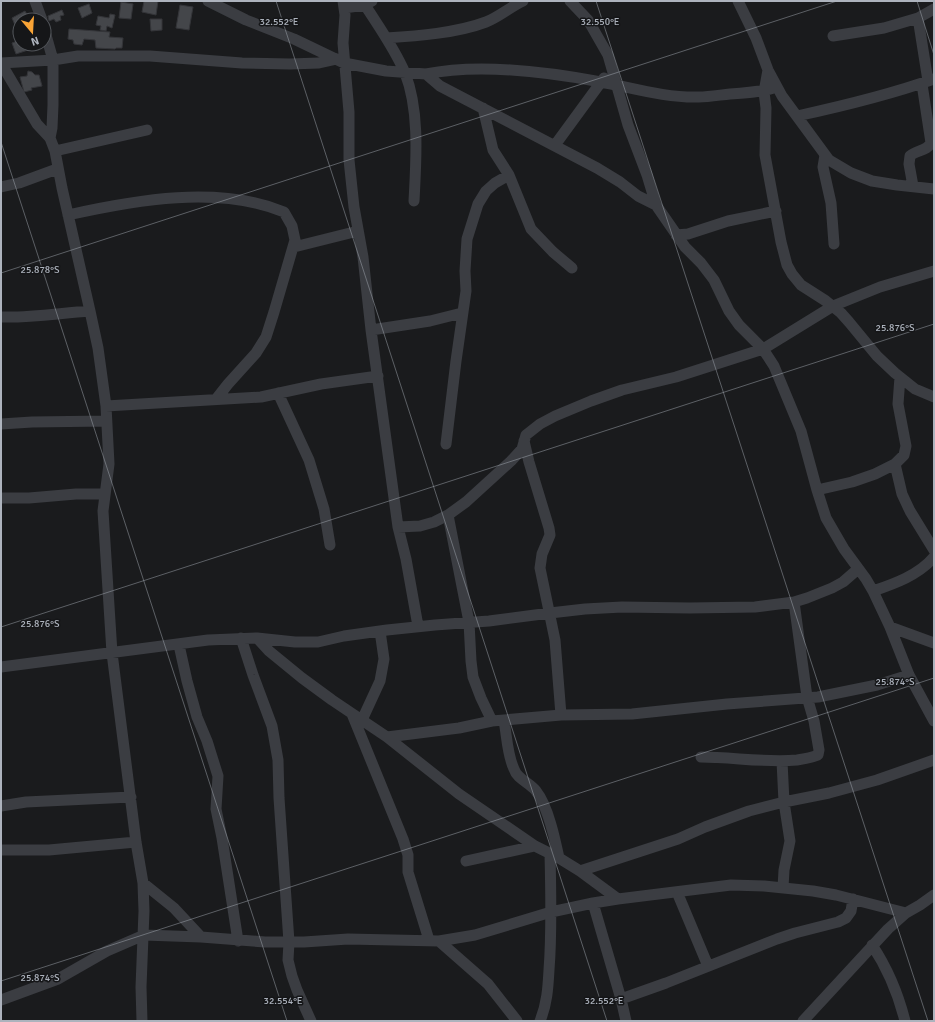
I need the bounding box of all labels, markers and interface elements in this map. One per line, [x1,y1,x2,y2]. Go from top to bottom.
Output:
north arrow [12,12,52,52]
text: 32.552°E [260,16,299,28]
text: 32.550°E [581,16,620,28]
text: N [29,34,41,48]
text: 25.878°S [21,264,60,276]
text: 25.876°S [876,322,915,334]
text: 25.876°S [21,618,60,630]
text: 25.874°S [876,676,915,688]
text: 25.874°S [21,972,60,984]
text: 32.554°E [264,995,303,1007]
text: 32.552°E [585,995,624,1007]

